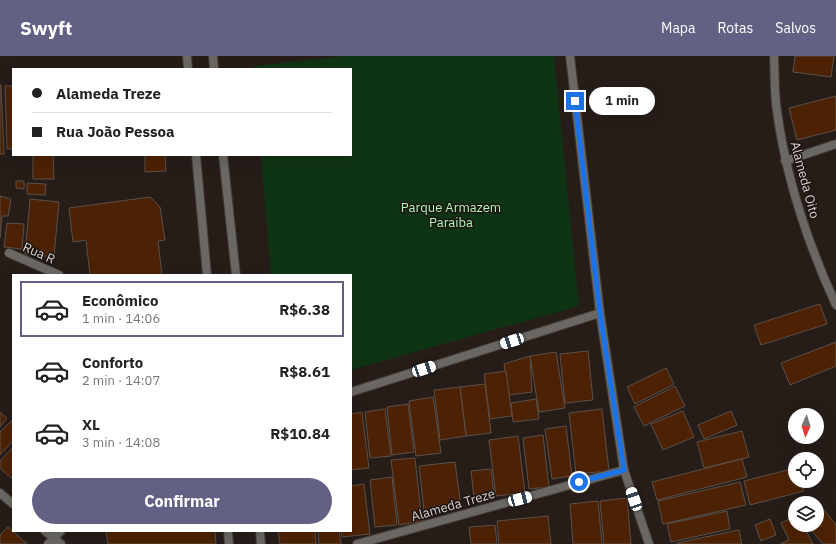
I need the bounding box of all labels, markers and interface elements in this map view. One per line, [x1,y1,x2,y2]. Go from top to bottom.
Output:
text: Swyft [20,16,72,40]
text: Mapa [661,19,695,37]
text: Rotas [717,19,753,37]
text: Salvos [775,19,816,37]
text: Alameda Treze [56,84,161,103]
callout: 1 min [589,87,655,115]
route end [566,92,584,110]
text: 1 min [605,92,639,109]
text: Rua João Pessoa [56,122,175,141]
street label: Alameda Oito [787,140,823,220]
park label: Parque Armazem Paraiba [401,199,501,231]
street label: Rua R [20,238,58,268]
icon: car [34,291,70,327]
text: Econômico [82,291,158,310]
text: R$6.38 [279,300,330,319]
text: 1 min · 14:06 [82,310,160,327]
car [499,332,525,350]
icon: car [34,353,70,389]
text: Conforto [82,353,143,372]
car [411,360,437,378]
text: R$8.61 [279,362,330,381]
text: 2 min · 14:07 [82,372,160,389]
north arrow [788,408,824,444]
map controls [788,408,824,532]
icon: car [34,415,70,451]
text: XL [82,415,100,434]
text: R$10.84 [270,424,330,443]
text: 3 min · 14:08 [82,434,160,451]
button: locate [788,452,824,488]
route start [570,473,588,491]
button: Confirmar [32,478,332,524]
street label: Alameda Treze [409,485,497,525]
car [624,486,644,512]
car [507,490,533,508]
button: layers [788,496,824,532]

